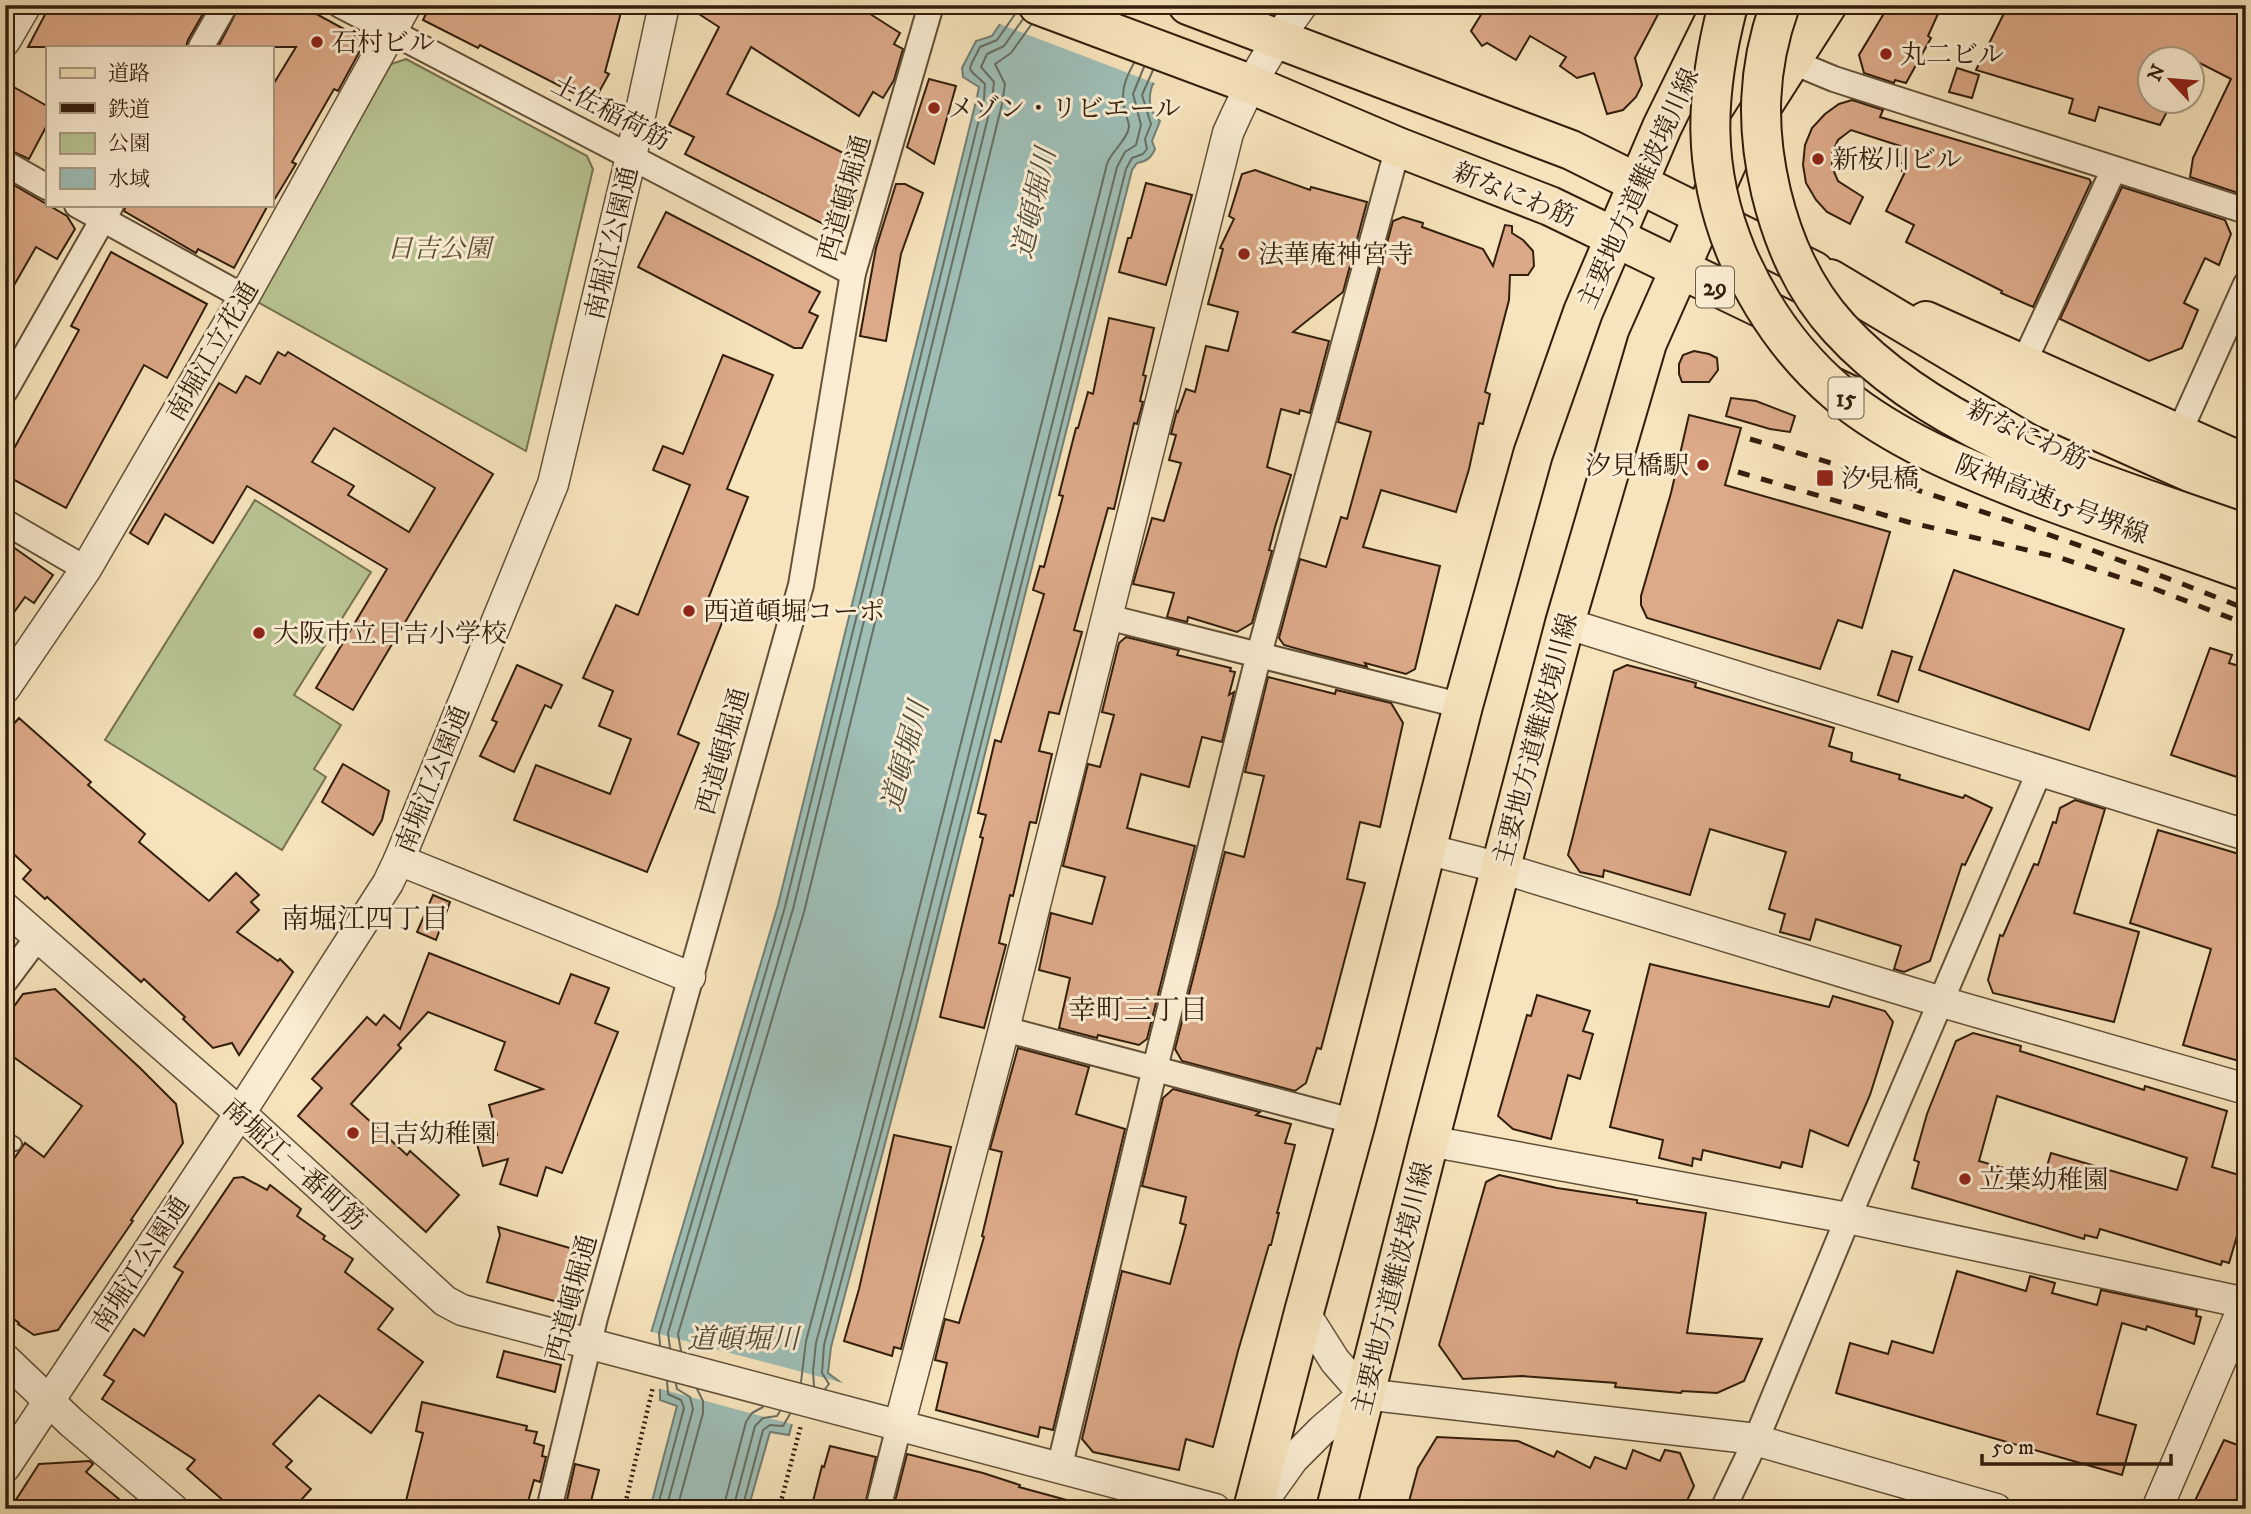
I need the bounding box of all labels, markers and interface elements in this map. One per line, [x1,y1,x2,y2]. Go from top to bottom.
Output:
place label: 石村ビル [331,27,435,60]
marker: 石村ビル [309,34,325,50]
place label: 丸二ビル [1900,39,2004,72]
legend [46,46,273,206]
marker: 丸二ビル [1878,46,1894,62]
north arrow [2136,46,2206,116]
text: 道路 [108,61,150,87]
text: N [2143,61,2171,85]
street label: 主要地方道難波境川線 [1571,63,1707,314]
street label: 土佐稲荷筋 [545,68,675,158]
place label: メゾン・リビエール [948,93,1181,126]
text: 鉄道 [108,97,150,123]
marker: メゾン・リビエール [926,100,942,116]
text: 公園 [108,131,150,157]
street label: 西道頓堀通 [812,131,879,265]
water label: 道頓堀川 [1005,142,1065,262]
place label: 新桜川ビル [1832,144,1962,177]
marker: 新桜川ビル [1810,151,1826,167]
street label: 新なにわ筋 [1448,156,1581,235]
street label: 南堀江公園通 [579,164,646,323]
text: 水域 [108,167,150,193]
park label: 日吉公園 [387,233,495,266]
place label: 法華庵神宮寺 [1258,239,1414,272]
marker: 法華庵神宮寺 [1236,246,1252,262]
road number: 29 [1696,266,1734,308]
street label: 南堀江立花通 [160,276,267,428]
road number: 15 [1828,377,1864,418]
street label: 新なにわ筋 [1961,393,2093,478]
street label: 阪神高速15号堺線 [1950,448,2153,552]
place label: 汐見橋駅 [1585,450,1689,483]
marker: 汐見橋駅 [1695,457,1711,473]
place label: 汐見橋 [1841,463,1919,496]
marker: 汐見橋 [1815,468,1835,488]
place label: 西道頓堀コーポ [703,596,885,629]
marker: 西道頓堀コーポ [681,603,697,619]
street label: 主要地方道難波境川線 [1487,610,1586,869]
place label: 大阪市立日吉小学校 [273,618,507,651]
marker: 大阪市立日吉小学校 [251,625,267,641]
street label: 西道頓堀通 [690,684,757,818]
water label: 道頓堀川 [874,695,938,815]
street label: 南堀江公園通 [389,701,478,858]
district label: 南堀江四丁目 [281,902,449,937]
district label: 幸町三丁目 [1068,993,1208,1028]
street label: 南堀江一番町筋 [215,1092,373,1238]
place label: 日吉幼稚園 [367,1118,497,1151]
marker: 日吉幼稚園 [345,1125,361,1141]
street label: 主要地方道難波境川線 [1346,1158,1441,1419]
place label: 立葉幼稚園 [1979,1164,2109,1197]
marker: 立葉幼稚園 [1957,1171,1973,1187]
street label: 南堀江公園通 [85,1190,198,1339]
street label: 西道頓堀通 [540,1231,605,1365]
water label: 道頓堀川 [687,1322,802,1357]
scale bar [1982,1423,2170,1467]
text: 50 m [1992,1435,2034,1461]

